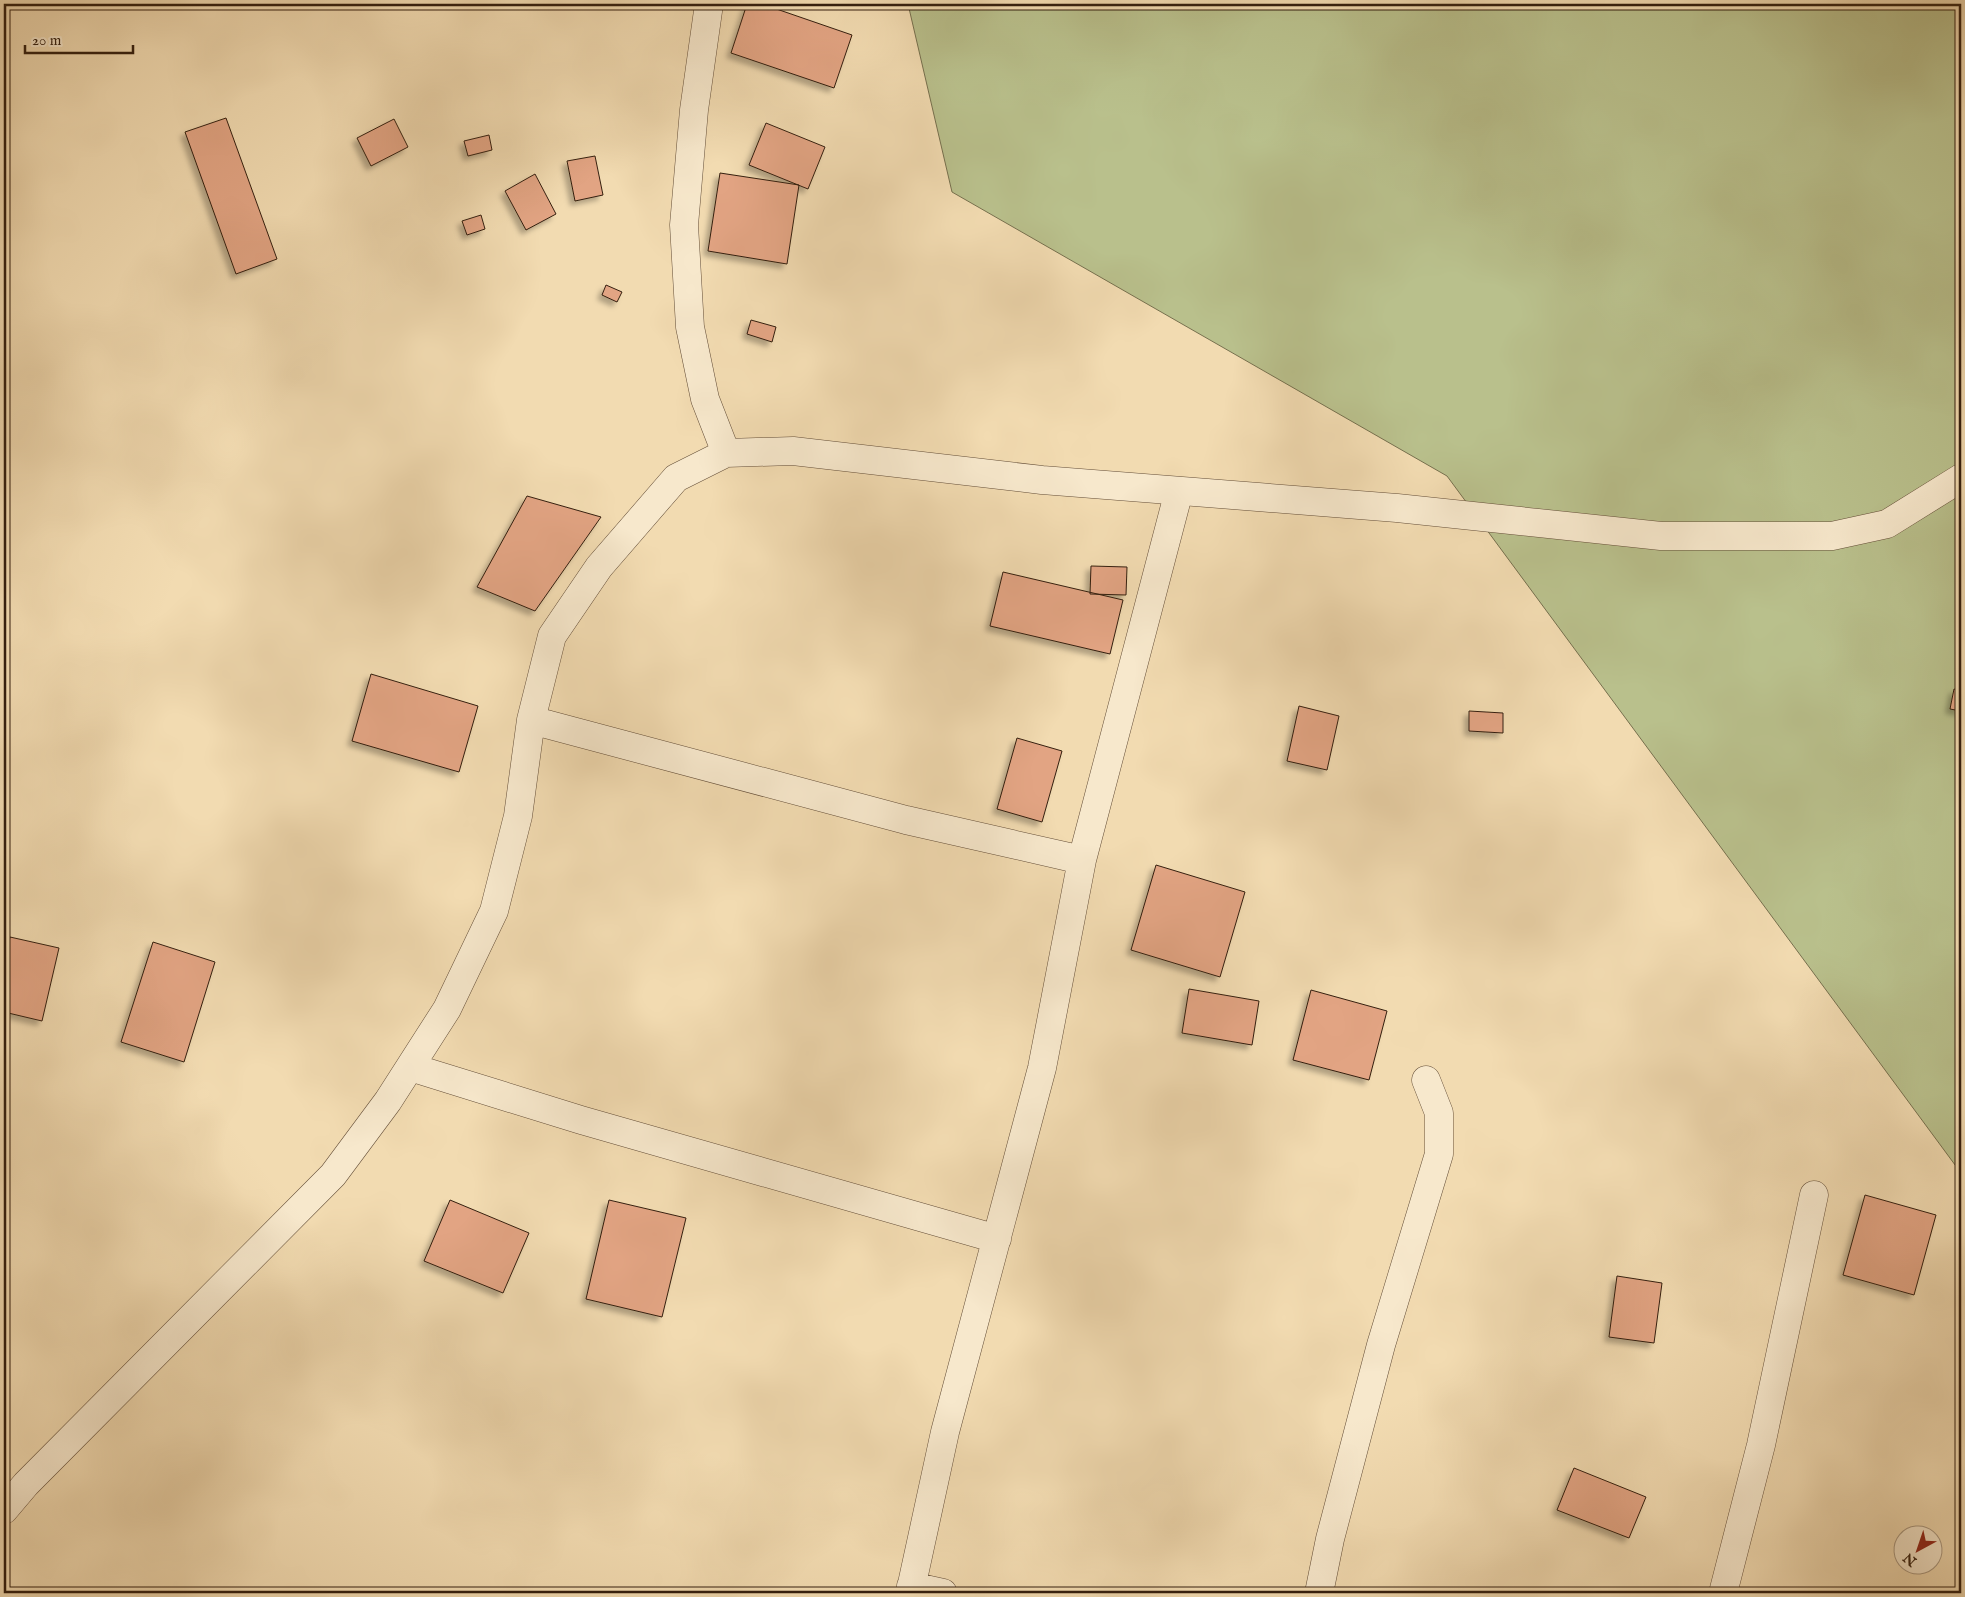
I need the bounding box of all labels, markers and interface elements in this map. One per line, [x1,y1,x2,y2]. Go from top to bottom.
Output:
scale bar [25,22,132,54]
text: 20 m [32,31,62,50]
north arrow [1892,1524,1942,1574]
text: N [1900,1548,1921,1571]

